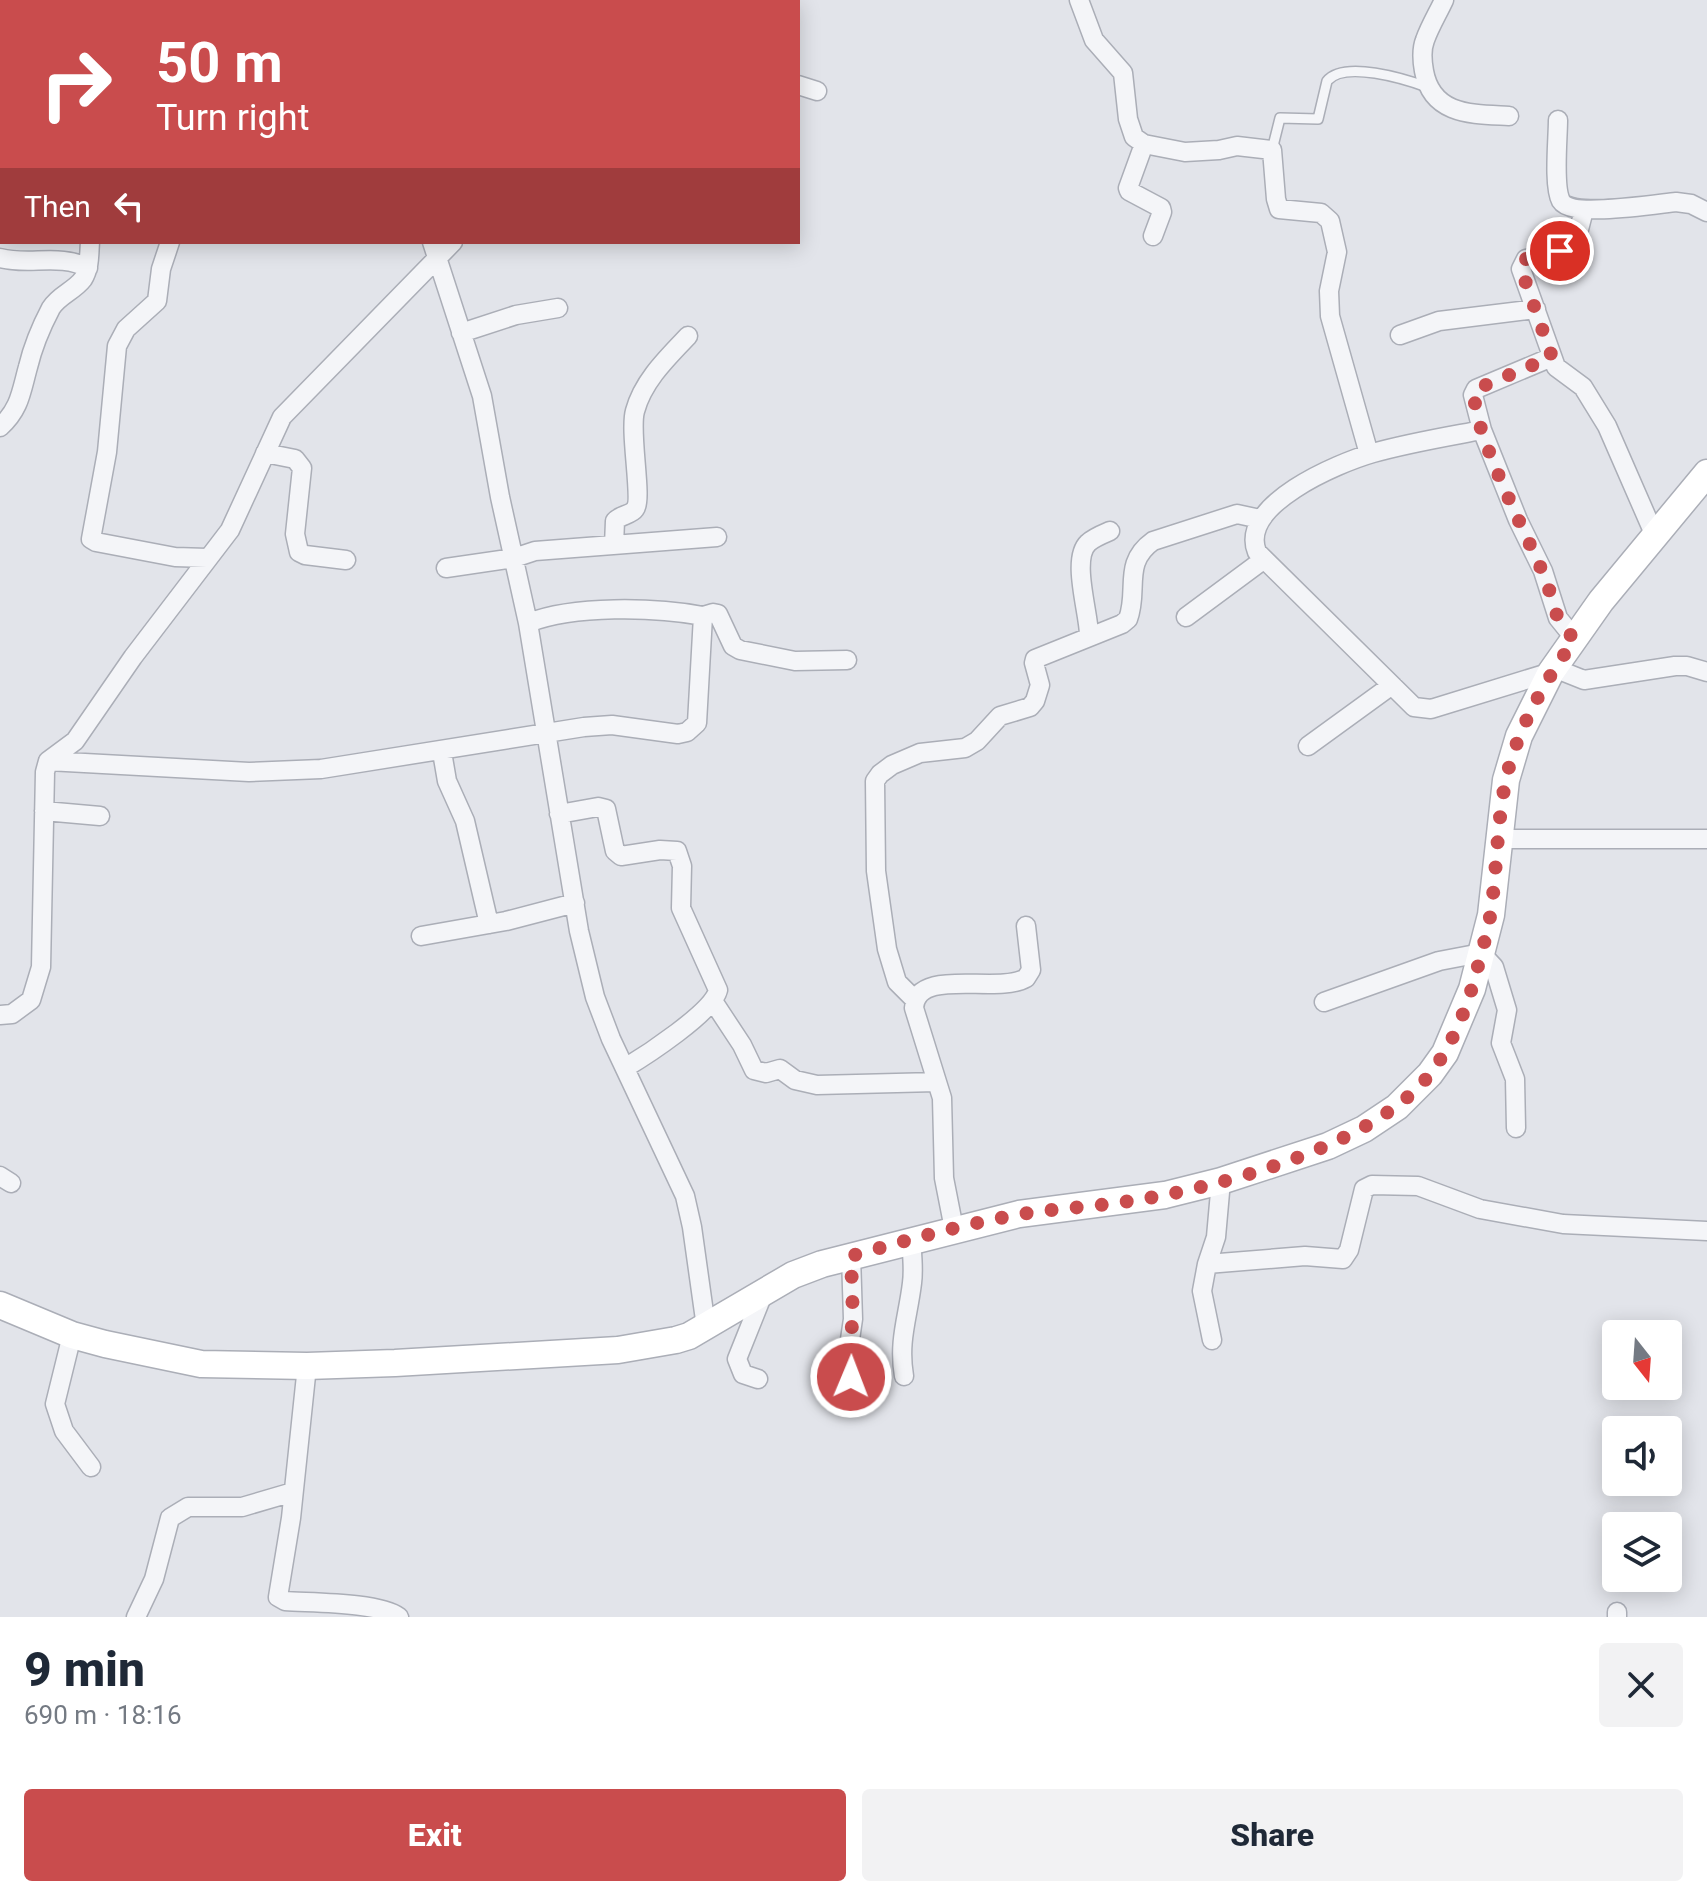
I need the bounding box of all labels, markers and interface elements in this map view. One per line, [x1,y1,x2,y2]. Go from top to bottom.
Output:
text: 50 m [156,30,283,96]
icon: right [24,32,128,136]
text: Turn right [156,97,309,139]
icon: left [107,184,151,228]
text: Then [24,189,91,224]
pin [1526,217,1594,285]
icon: arrive [1538,229,1582,273]
north arrow [1602,1320,1682,1400]
map controls [1602,1320,1682,1592]
position arrow [809,1335,893,1419]
button: sound [1602,1416,1682,1496]
button: layers [1602,1512,1682,1592]
text: 9 min [24,1641,145,1698]
button: close [1599,1643,1683,1727]
text: 690 m · 18:16 [24,1700,182,1730]
button: Exit [24,1789,846,1881]
button: Share [862,1789,1683,1881]

